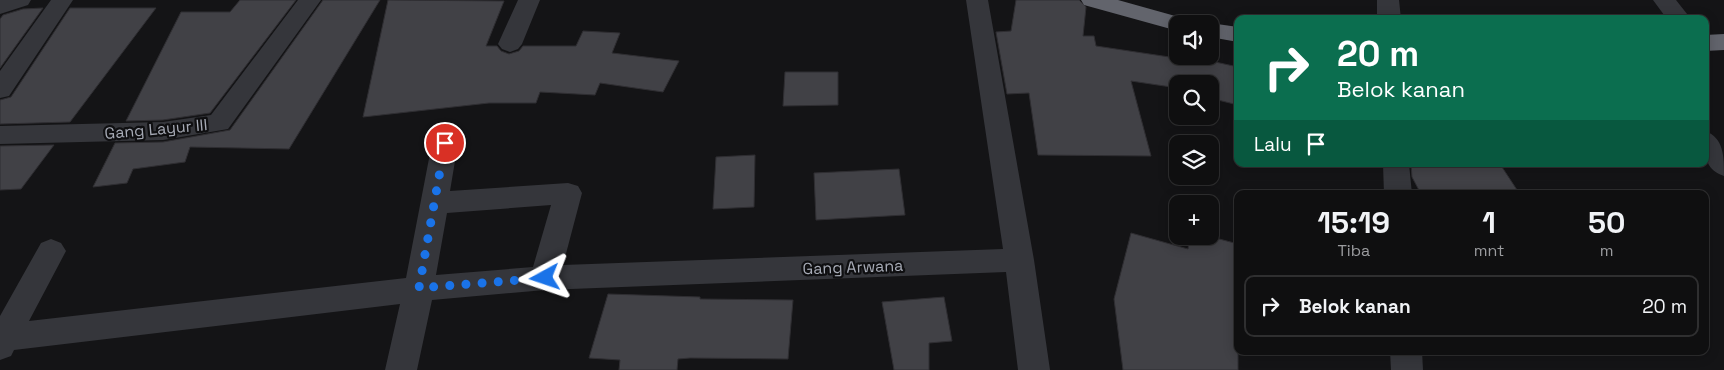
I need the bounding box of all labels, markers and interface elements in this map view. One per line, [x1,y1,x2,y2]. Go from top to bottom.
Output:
map controls [1169,15,1219,245]
button: sound [1169,15,1219,65]
text: 20 m [1337,32,1419,76]
icon: right [1254,35,1319,100]
button: search [1169,75,1219,125]
text: Belok kanan [1337,75,1465,103]
street label: Gang Layur III [104,114,208,144]
pin [424,122,466,164]
icon: arrive [431,129,459,157]
icon: arrive [1302,130,1330,158]
text: Lalu [1254,132,1292,157]
button: layers [1169,135,1219,185]
button: + [1169,195,1219,245]
text: 15:19 [1318,203,1390,242]
text: 1 [1482,203,1496,242]
text: 50 [1588,203,1625,242]
text: Tiba [1338,240,1370,261]
text: mnt [1474,240,1504,261]
text: m [1600,240,1614,261]
position arrow [518,251,570,303]
street label: Gang Arwana [802,255,904,279]
icon: right [1256,292,1284,320]
text: Belok kanan [1299,294,1411,319]
text: 20 m [1642,294,1687,319]

